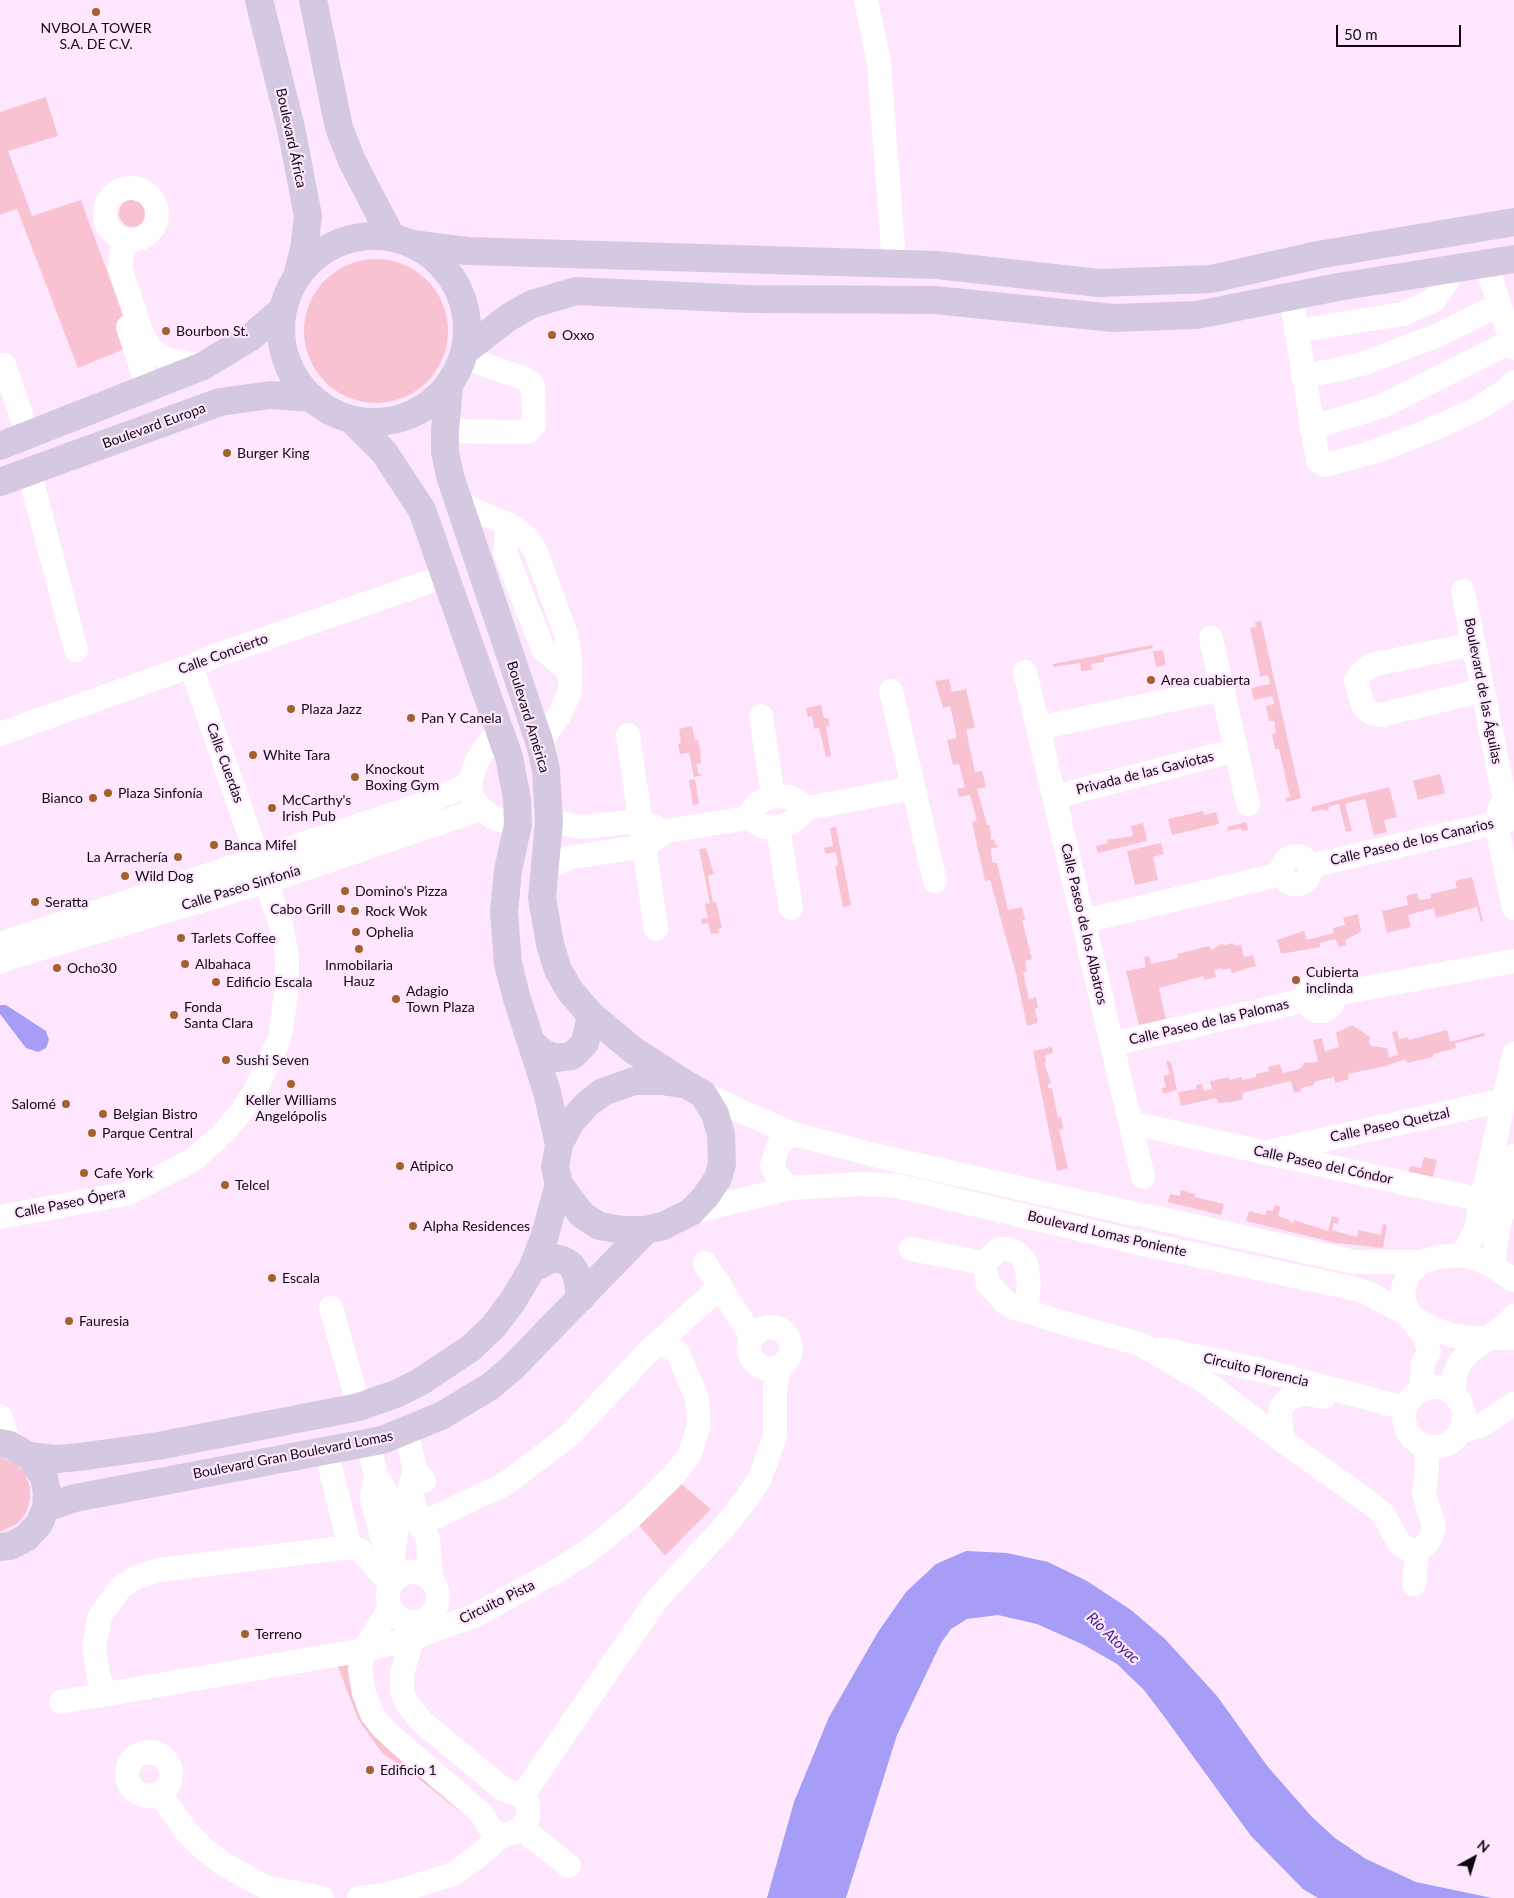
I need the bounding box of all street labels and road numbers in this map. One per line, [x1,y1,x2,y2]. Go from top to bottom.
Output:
street label: Boulevard África [272,87,310,189]
street label: Boulevard Europa [100,400,208,452]
street label: Boulevard de las Águilas [1461,617,1505,765]
street label: Calle Concierto [176,630,270,678]
street label: Boulevard América [503,659,553,775]
street label: Calle Cuerdas [203,721,247,805]
street label: Privada de las Gaviotas [1074,748,1216,798]
street label: Calle Paseo de los Canarios [1329,815,1495,869]
street label: Calle Paseo de los Albatros [1057,842,1111,1006]
street label: Calle Paseo Sinfonía [180,862,302,914]
street label: Calle Paseo de las Palomas [1127,995,1291,1049]
street label: Calle Paseo Quetzal [1329,1104,1451,1146]
street label: Calle Paseo del Cóndor [1252,1142,1394,1188]
street label: Calle Paseo Ópera [13,1184,127,1222]
street label: Boulevard Lomas Poniente [1026,1207,1188,1261]
street label: Circuito Florencia [1202,1350,1310,1390]
street label: Boulevard Gran Boulevard Lomas [191,1427,395,1483]
street label: Circuito Pista [457,1577,537,1627]

